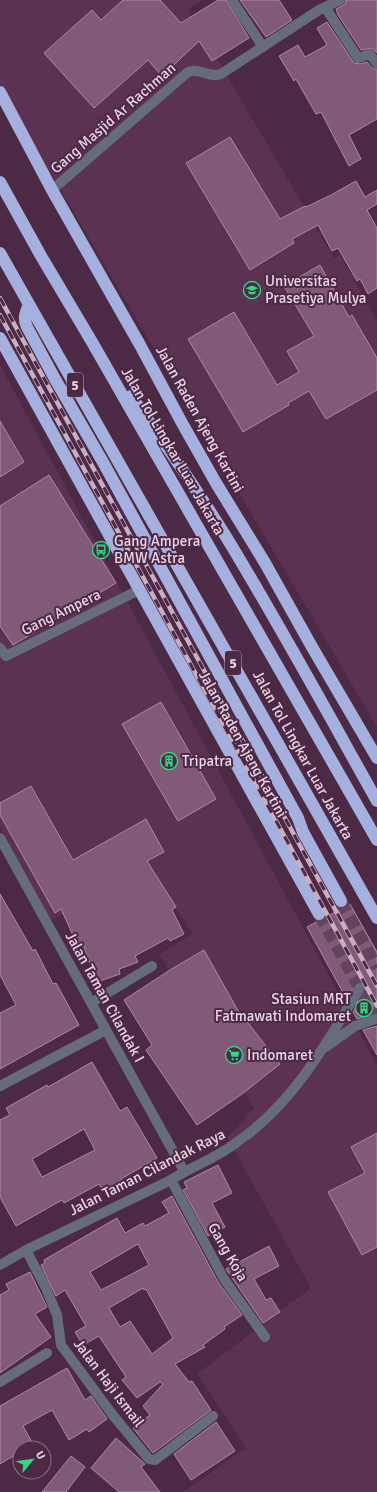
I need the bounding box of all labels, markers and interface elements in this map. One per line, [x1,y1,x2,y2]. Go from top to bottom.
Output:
street label: Gang Masjid Ar Rachman [47,59,179,177]
place label: Universitas Prasetiya Mulya [265,272,366,307]
school or university icon: Universitas Prasetiya Mulya [242,280,262,300]
street label: Jalan Raden Ajeng Kartini [152,342,248,496]
street label: Jalan Tol Lingkar Luar Jakarta [118,364,228,538]
road number: 5 [67,373,83,397]
place label: Gang Ampera BMW Astra [114,532,200,567]
bus stop icon: Gang Ampera BMW Astra [91,540,111,560]
street label: Gang Ampera [18,585,104,639]
road number: 5 [225,651,241,675]
street label: Jalan Raden Ajeng Kartini [195,667,291,821]
street label: Jalan Tol Lingkar Luar Jakarta [249,667,357,843]
building icon: Tripatra [159,751,179,771]
place label: Tripatra [182,752,232,770]
street label: Jalan Taman Cilandak I [62,929,148,1065]
place label: Stasiun MRT Fatmawati Indomaret [215,990,352,1025]
building icon: Stasiun MRT Fatmawati Indomaret [354,998,374,1018]
supermarket icon: Indomaret [224,1045,244,1065]
place label: Indomaret [247,1046,313,1064]
street label: Jalan Taman Cilandak Raya [66,1125,228,1219]
street label: Gang Koja [204,1219,252,1285]
street label: Jalan Haji Ismail [70,1335,148,1431]
north arrow [12,1440,52,1480]
text: U [33,1449,48,1462]

